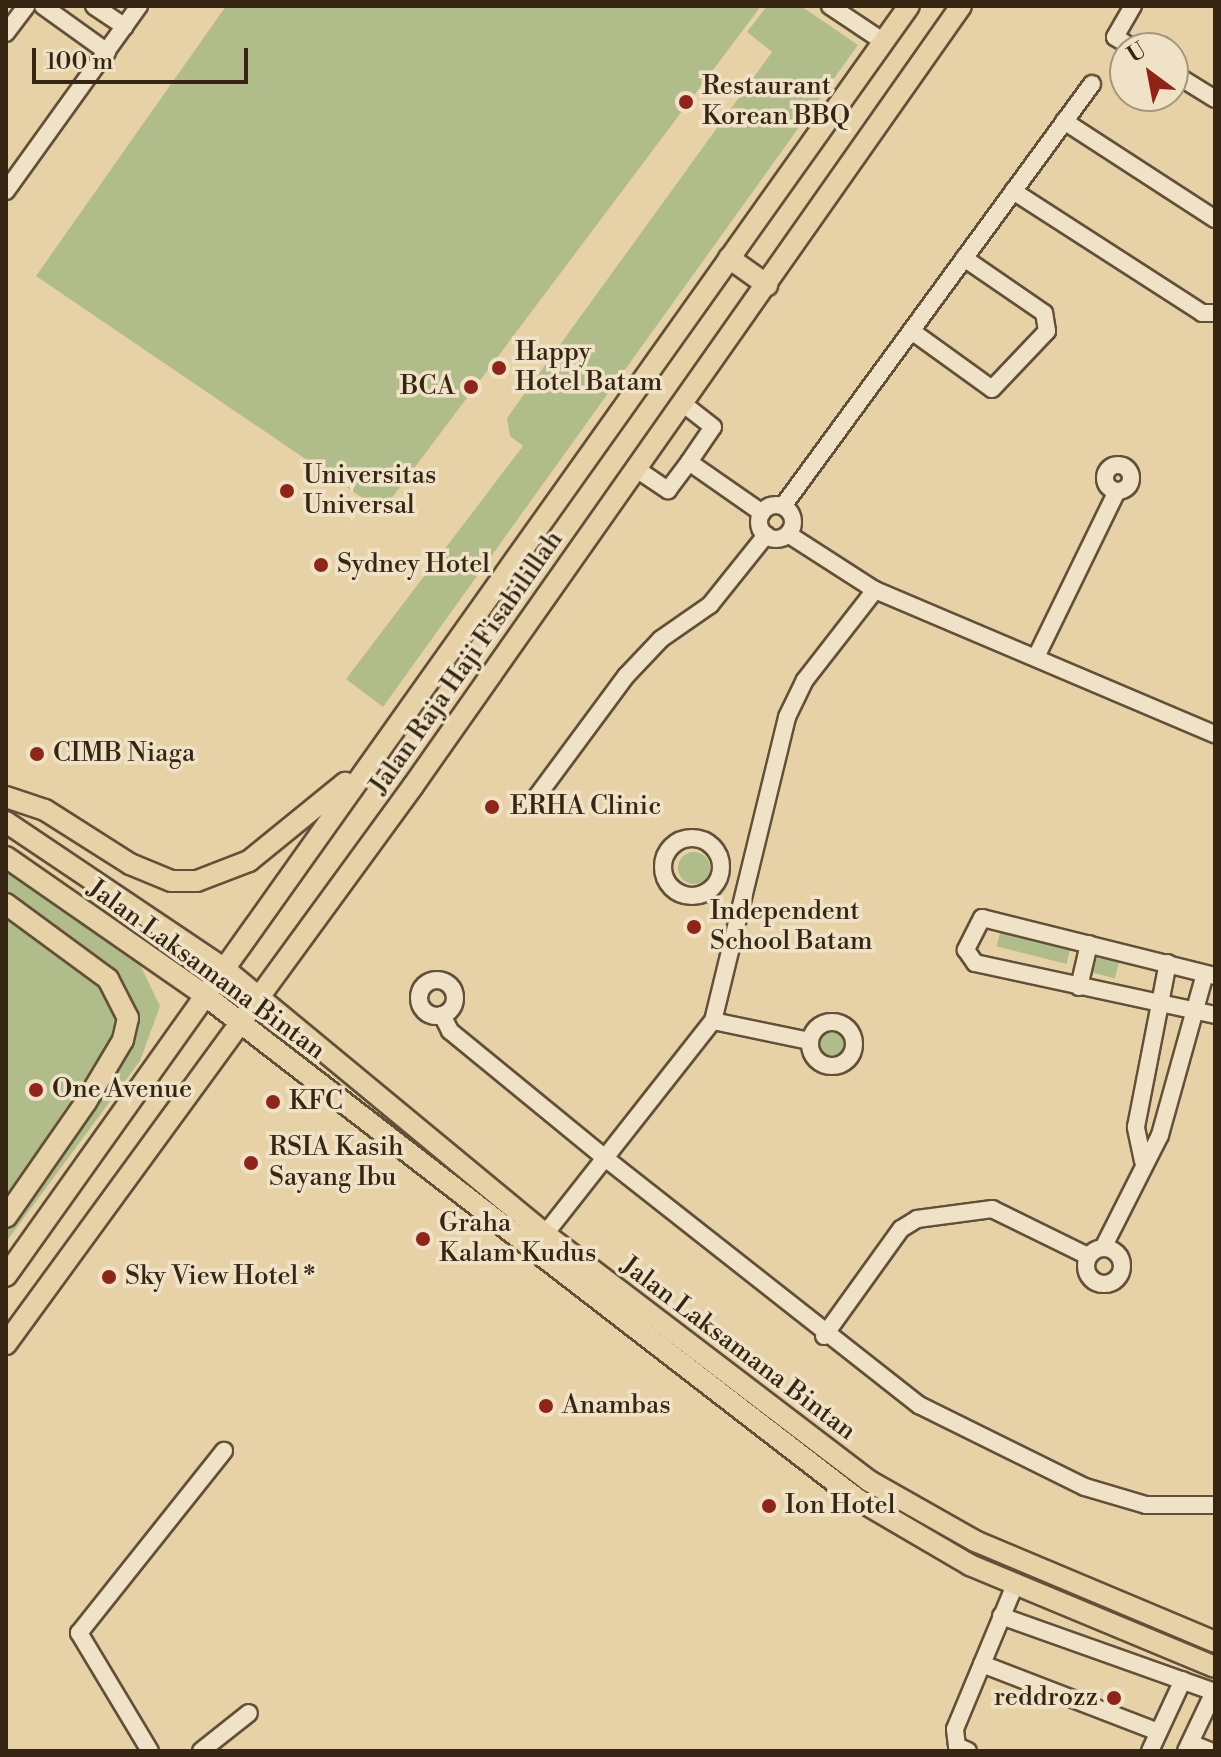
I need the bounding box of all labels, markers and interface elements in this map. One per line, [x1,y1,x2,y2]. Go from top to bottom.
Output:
scale bar [36,32,252,82]
north arrow [1109,32,1189,112]
text: U [1123,37,1151,69]
text: 100 m [46,47,113,77]
place label: Restaurant Korean BBQ [702,71,850,132]
marker: Restaurant Korean BBQ [677,93,695,111]
place label: Happy Hotel Batam [515,337,662,398]
marker: Happy Hotel Batam [490,359,508,377]
place label: BCA [400,371,455,403]
marker: BCA [462,378,480,396]
place label: Universitas Universal [303,460,436,522]
marker: Universitas Universal [278,482,296,500]
street label: Jalan Raja Haji Fisabilillah [364,525,570,801]
place label: Sydney Hotel [337,549,490,581]
marker: Sydney Hotel [312,556,330,574]
place label: CIMB Niaga [53,738,195,770]
marker: CIMB Niaga [28,745,46,763]
place label: ERHA Clinic [510,791,661,823]
marker: ERHA Clinic [481,796,503,818]
street label: Jalan Laksamana Bintan [81,873,331,1067]
place label: Independent School Batam [710,896,873,958]
marker: Independent School Batam [685,918,703,936]
place label: One Avenue [52,1074,192,1106]
marker: One Avenue [27,1081,45,1099]
place label: KFC [289,1086,343,1118]
marker: KFC [264,1093,282,1111]
place label: RSIA Kasih Sayang Ibu [269,1132,404,1194]
marker: RSIA Kasih Sayang Ibu [240,1152,262,1174]
place label: Graha Kalam Kudus [439,1208,596,1270]
marker: Graha Kalam Kudus [414,1230,432,1248]
street label: Jalan Laksamana Bintan [614,1250,862,1448]
place label: Sky View Hotel * [125,1261,315,1293]
marker: Sky View Hotel * [100,1268,118,1286]
place label: Anambas [562,1390,671,1422]
marker: Anambas [537,1397,555,1415]
place label: Ion Hotel [785,1490,895,1522]
marker: Ion Hotel [760,1497,778,1515]
place label: reddrozz [994,1682,1098,1714]
marker: reddrozz [1105,1689,1123,1707]

